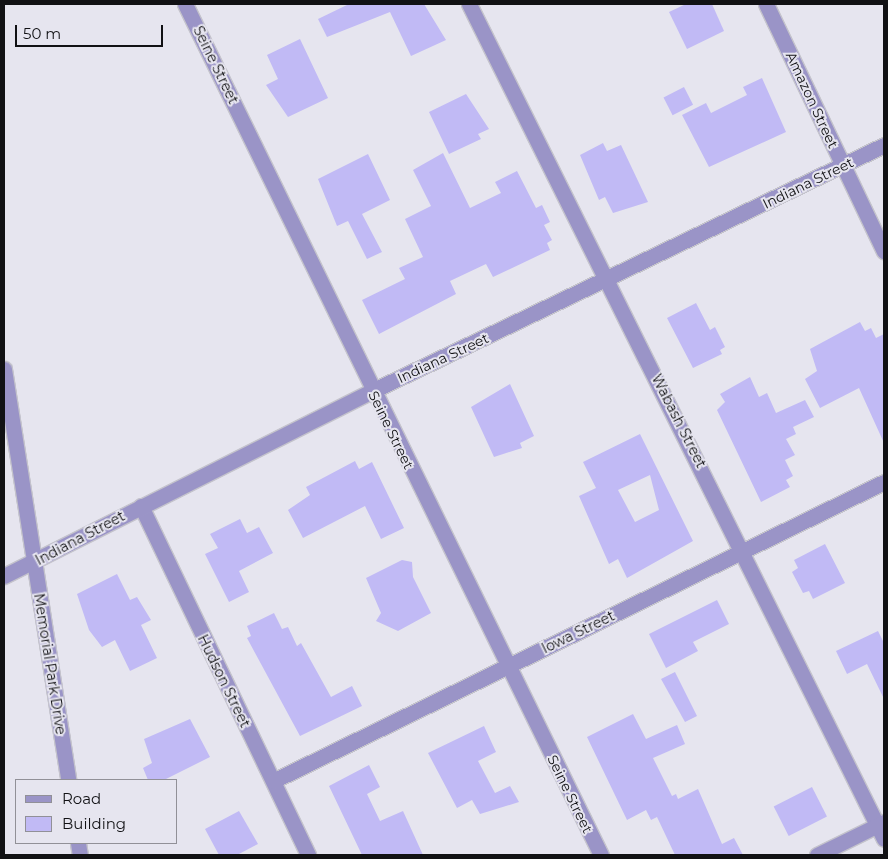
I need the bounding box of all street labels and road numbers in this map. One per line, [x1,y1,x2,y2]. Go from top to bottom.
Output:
street label: Seine Street [190,23,242,107]
street label: Amazon Street [782,49,842,151]
street label: Indiana Street [760,154,856,212]
street label: Indiana Street [395,329,491,387]
street label: Wabash Street [648,371,710,471]
street label: Seine Street [365,388,417,472]
street label: Indiana Street [32,507,128,569]
street label: Memorial Park Drive [31,592,69,736]
street label: Iowa Street [539,607,617,657]
street label: Hudson Street [194,632,254,730]
street label: Seine Street [544,752,596,836]

